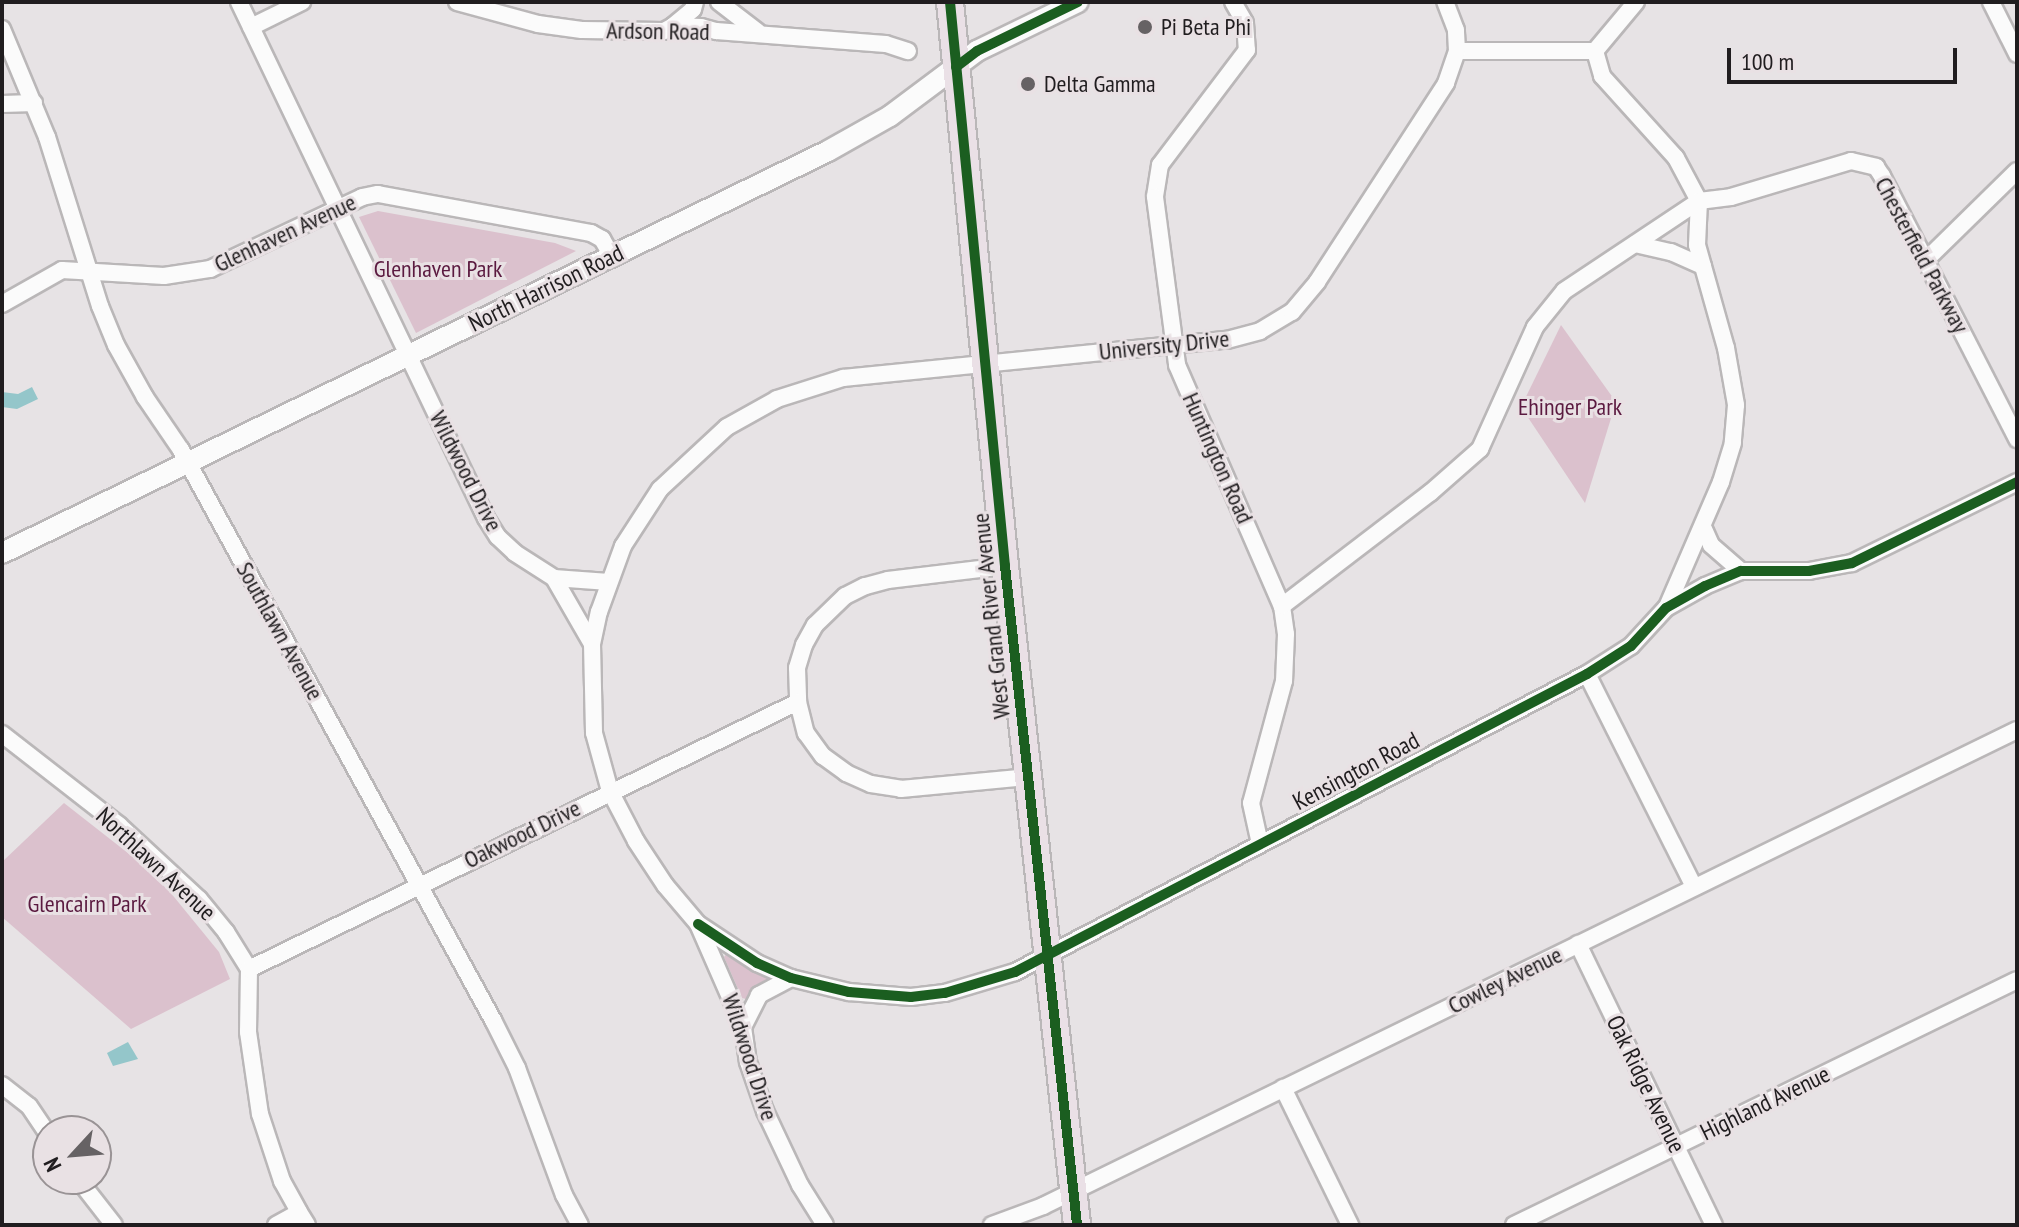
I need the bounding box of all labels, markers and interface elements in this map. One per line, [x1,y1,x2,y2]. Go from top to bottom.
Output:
place label: Pi Beta Phi [1161,13,1251,41]
street label: Ardson Road [606,16,710,46]
marker: Pi Beta Phi [1136,18,1154,36]
scale bar [1731,32,1961,82]
text: 100 m [1741,46,1794,77]
place label: Delta Gamma [1044,70,1156,98]
marker: Delta Gamma [1019,75,1037,93]
street label: Chesterfield Parkway [1869,172,1975,338]
street label: Glenhaven Avenue [209,188,361,278]
street label: North Harrison Road [464,238,628,338]
park label: Glenhaven Park [374,255,502,283]
street label: University Drive [1097,324,1231,366]
street label: Huntington Road [1176,388,1260,528]
park label: Ehinger Park [1518,393,1622,421]
street label: Wildwood Drive [423,406,509,536]
street label: West Grand River Avenue [966,511,1016,721]
street label: Southlawn Avenue [230,557,330,705]
street label: Kensington Road [1288,726,1424,816]
street label: Oakwood Drive [459,793,585,875]
street label: Northlawn Avenue [90,801,222,927]
park label: Glencairn Park [27,890,147,918]
street label: Cowley Avenue [1443,940,1567,1020]
street label: Wildwood Drive [716,990,784,1124]
street label: Oak Ridge Avenue [1600,1010,1692,1158]
street label: Highland Avenue [1695,1059,1835,1147]
north arrow [32,1115,112,1195]
text: N [37,1153,67,1176]

